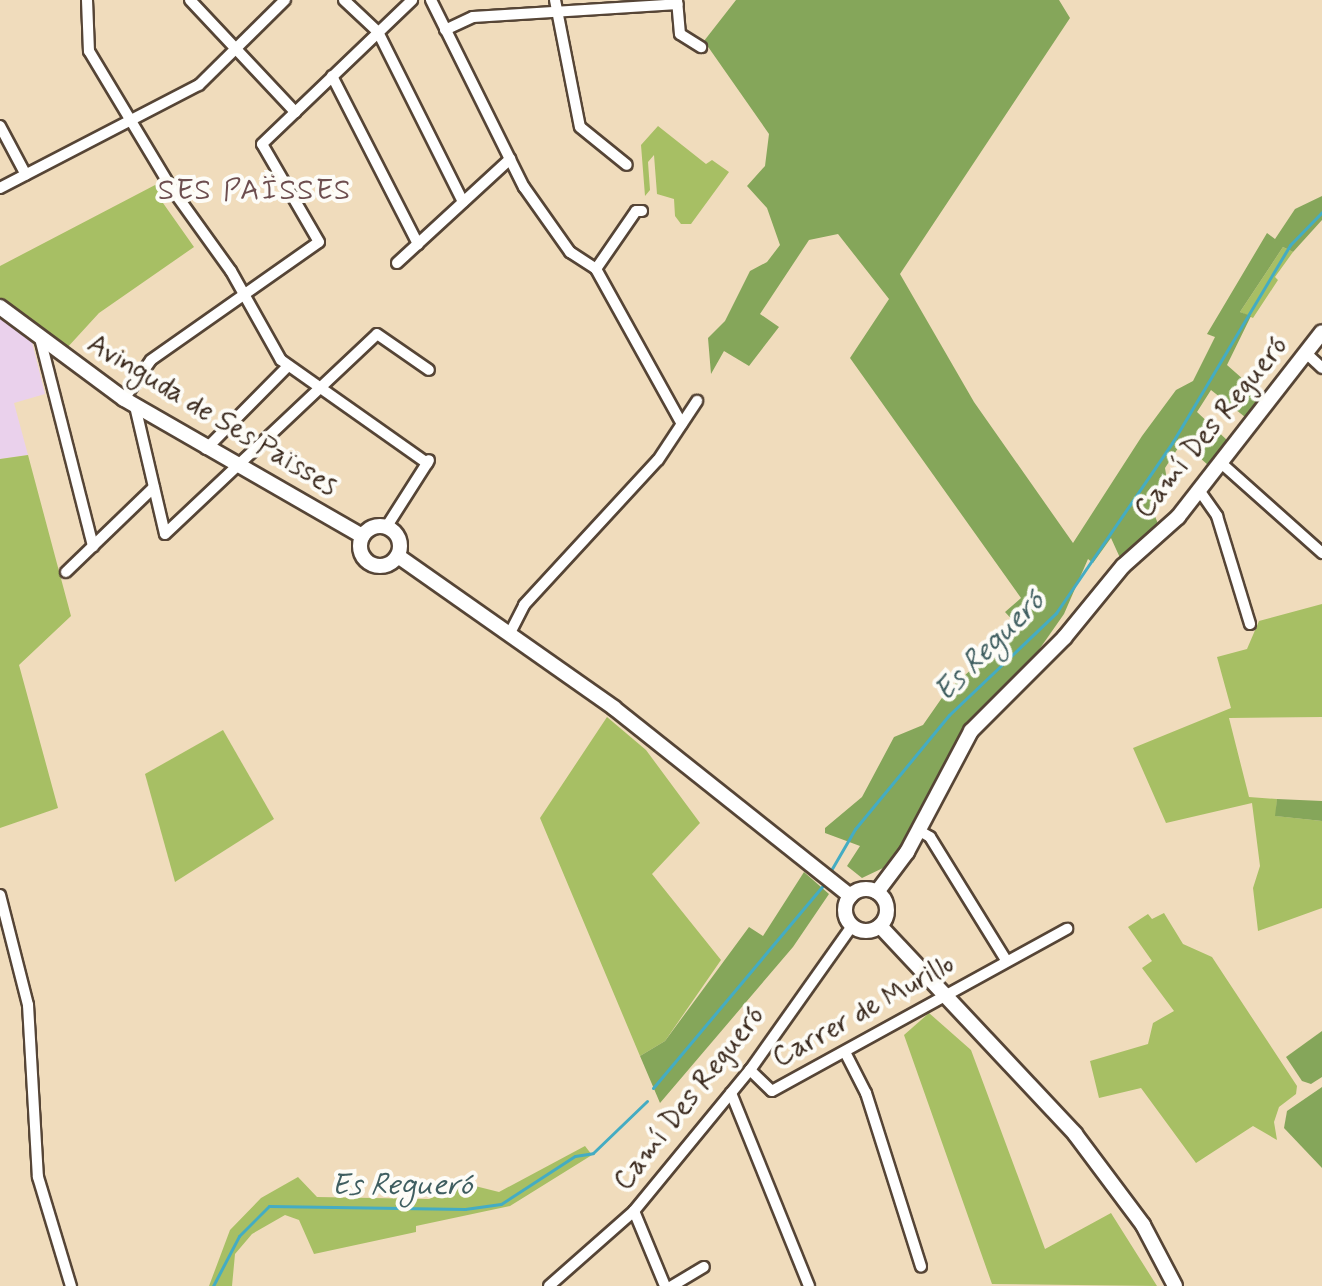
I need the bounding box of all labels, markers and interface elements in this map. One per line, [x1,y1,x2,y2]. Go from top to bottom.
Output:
district label: SES PAÏSSES [157,173,353,209]
street label: Avinguda de Ses Païsses [81,328,343,504]
street label: Camí Des Regueró [1130,332,1294,524]
water label: Es Regueró [929,586,1051,708]
street label: Carrer de Murillo [766,948,962,1076]
street label: Camí Des Regueró [609,1002,771,1196]
water label: Es Regueró [334,1168,470,1204]

